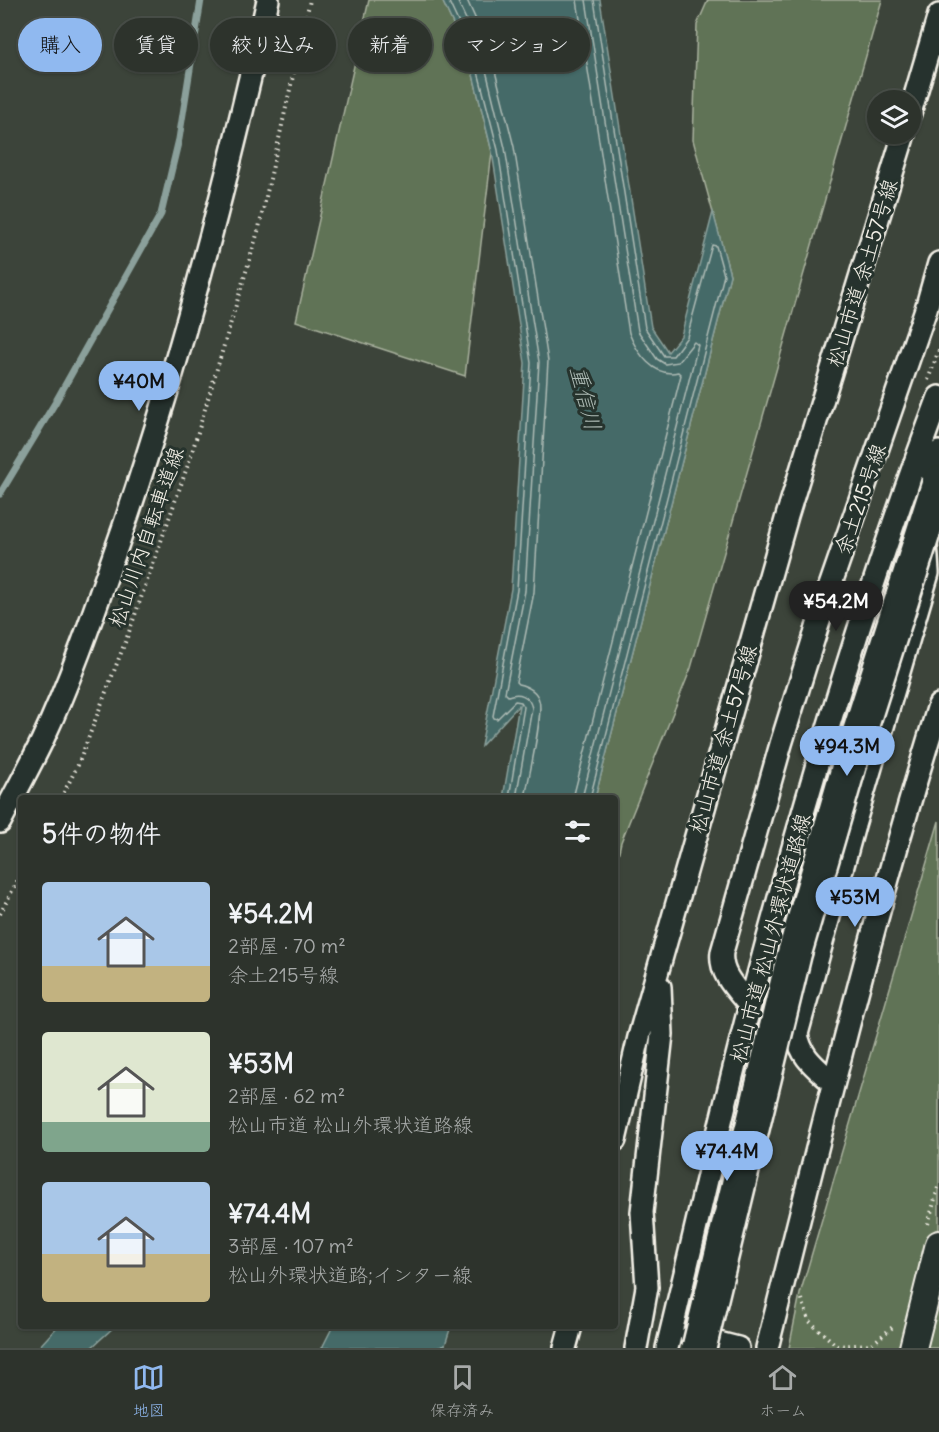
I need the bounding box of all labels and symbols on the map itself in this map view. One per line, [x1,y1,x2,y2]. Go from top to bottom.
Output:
street label: 松山市道 余土57号線 [821,176,903,370]
pin: ¥40M [103,361,175,412]
water label: 重信川 [564,363,608,433]
street label: 余土215号線 [828,440,892,558]
street label: 松山川内自転車道線 [102,443,190,631]
pin: ¥54.2M [787,581,885,632]
street label: 松山市道 余土57号線 [683,641,763,837]
pin: ¥94.3M [798,726,896,777]
street label: 松山市道 松山外環状道路線 [724,810,816,1066]
pin: ¥53M [819,877,891,928]
pin: ¥74.4M [678,1131,776,1182]

